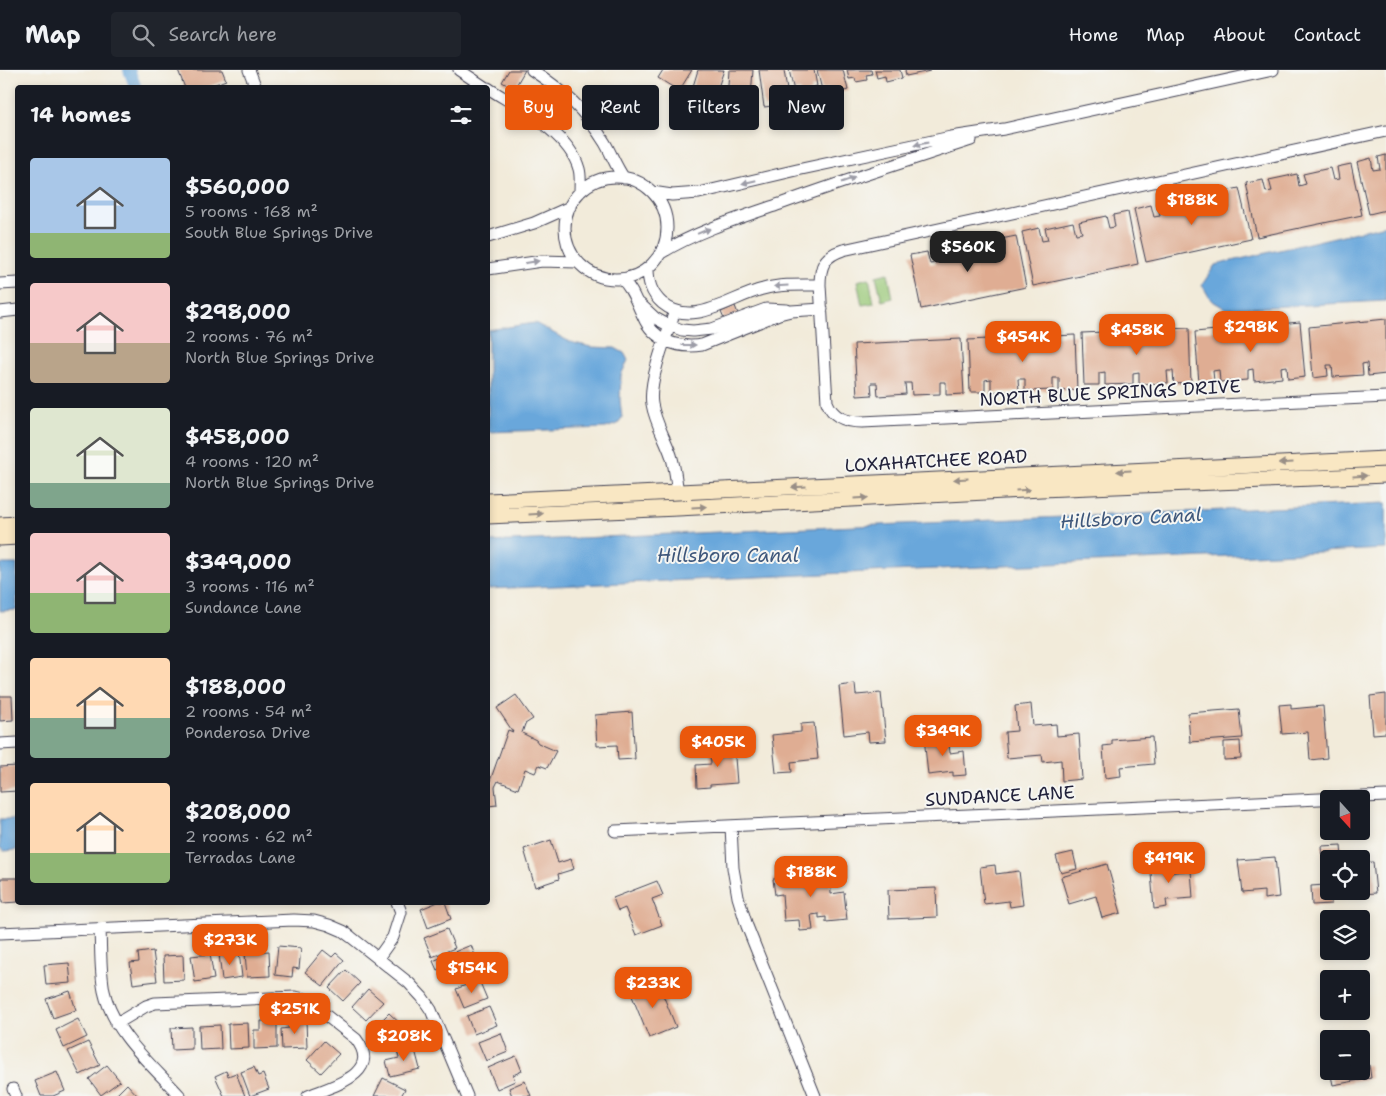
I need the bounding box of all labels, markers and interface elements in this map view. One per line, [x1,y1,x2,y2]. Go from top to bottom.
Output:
search box [111,12,461,57]
text: Map [25,19,81,51]
icon: search [129,21,157,49]
text: Search here [169,22,277,47]
text: Home [1069,23,1118,47]
text: Map [1146,23,1185,47]
text: About [1213,23,1266,47]
text: Contact [1294,23,1361,47]
chip: Buy [505,85,572,130]
chip: Rent [582,85,659,130]
chip: Filters [669,85,759,130]
chip: New [769,85,844,130]
text: 14 homes [30,101,131,129]
icon: filters [447,101,475,129]
one-way arrow [914,140,929,148]
text: $560,000 [185,173,290,201]
one-way arrow [841,176,856,184]
icon: home [70,178,130,238]
one-way arrow [742,178,757,186]
pin: $188K [1157,184,1227,226]
text: $188K [1166,189,1218,210]
text: 5 rooms · 168 m² [185,201,318,222]
text: South Blue Springs Drive [185,222,373,243]
one-way arrow [697,227,711,235]
pin: $560K [933,230,1003,273]
text: $560K [941,236,995,257]
one-way arrow [525,258,541,266]
one-way arrow [773,283,789,291]
text: $298,000 [185,298,291,326]
icon: home [70,303,130,363]
pin: $298K [1216,310,1286,353]
pin: $458K [1102,314,1172,356]
text: $298K [1224,316,1278,337]
text: $458K [1110,319,1164,340]
pin: $454K [988,320,1058,363]
text: 2 rooms · 76 m² [185,326,313,347]
text: $454K [996,326,1050,347]
one-way arrow [682,342,698,350]
text: North Blue Springs Drive [185,347,374,368]
street label: NORTH BLUE SPRINGS DRIVE [979,374,1241,412]
text: $458,000 [185,423,290,451]
icon: home [70,428,130,488]
street label: LOXAHATCHEE ROAD [844,444,1028,478]
text: 4 rooms · 120 m² [185,451,319,472]
one-way arrow [1278,460,1294,468]
one-way arrow [1115,467,1131,475]
text: North Blue Springs Drive [185,472,374,493]
one-way arrow [1352,472,1368,480]
one-way arrow [953,475,969,483]
one-way arrow [791,483,807,491]
one-way arrow [1015,485,1031,493]
one-way arrow [853,494,869,502]
one-way arrow [691,502,707,510]
water label: Hillsboro Canal [1060,502,1202,534]
one-way arrow [528,510,544,518]
water label: Hillsboro Canal [657,543,799,568]
text: $349,000 [185,548,291,576]
icon: home [70,553,130,613]
text: 3 rooms · 116 m² [185,576,315,597]
text: Sundance Lane [185,597,302,618]
text: $188,000 [185,673,286,701]
icon: home [70,678,130,738]
text: 2 rooms · 54 m² [185,701,312,722]
pin: $349K [908,714,978,757]
text: $349K [916,720,970,741]
text: Ponderosa Drive [185,722,311,743]
pin: $405K [683,726,753,768]
text: $405K [691,731,745,752]
street label: SUNDANCE LANE [925,780,1075,812]
north arrow [1320,790,1370,840]
map controls [1320,790,1370,1080]
text: $208,000 [185,798,291,826]
icon: home [70,803,130,863]
text: 2 rooms · 62 m² [185,826,313,847]
pin: $419K [1134,842,1204,884]
text: Terradas Lane [185,847,296,868]
text: $419K [1144,847,1194,868]
button: locate [1320,850,1370,900]
pin: $188K [776,856,846,898]
text: $188K [785,861,837,882]
button: layers [1320,910,1370,960]
pin: $273K [195,924,265,966]
text: $273K [203,929,257,950]
pin: $154K [437,952,507,994]
text: $154K [447,957,497,978]
pin: $233K [618,966,688,1009]
button: + [1320,970,1370,1020]
text: $233K [626,972,680,993]
pin: $251K [260,992,330,1035]
text: $251K [270,998,320,1019]
pin: $208K [369,1020,439,1062]
text: $208K [377,1025,431,1046]
button: − [1320,1030,1370,1080]

